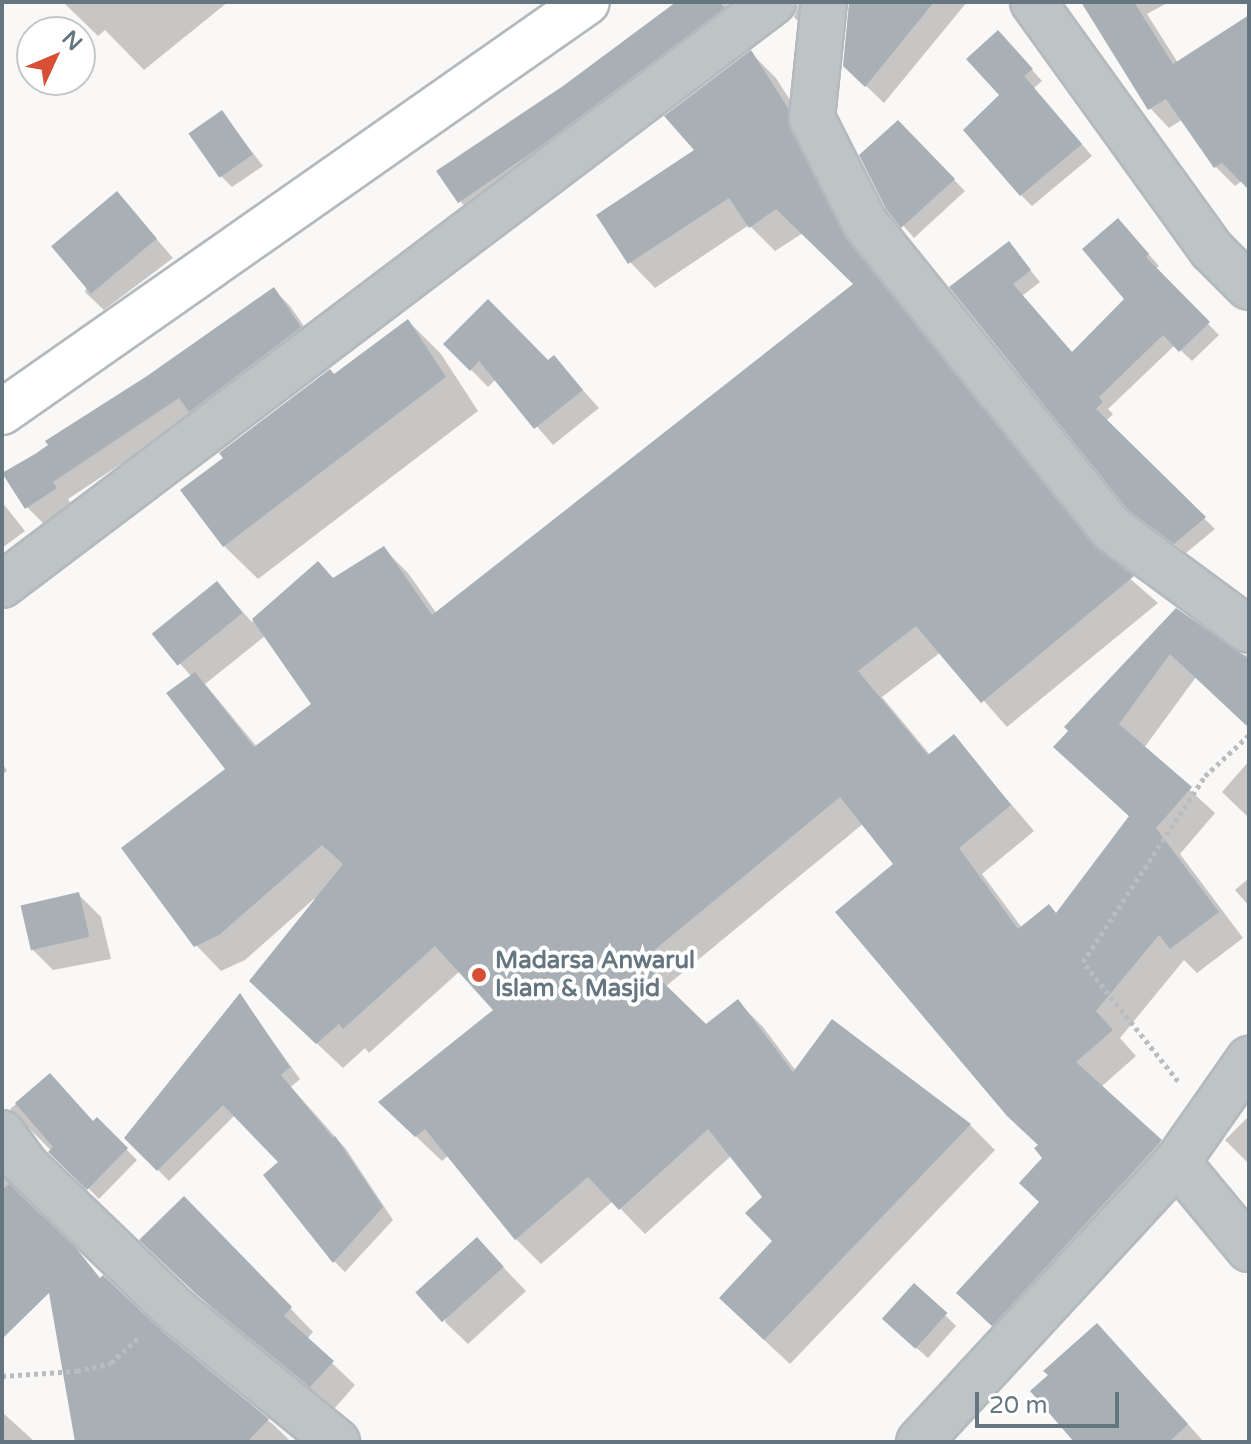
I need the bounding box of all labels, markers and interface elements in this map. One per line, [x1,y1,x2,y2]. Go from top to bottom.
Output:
north arrow [16,16,96,96]
text: N [56,25,87,56]
place label: Madarsa Anwarul Islam & Masjid [495,947,695,1003]
marker: Madarsa Anwarul Islam & Masjid [470,966,488,984]
scale bar [979,1376,1123,1426]
text: 20 m [989,1391,1047,1420]

